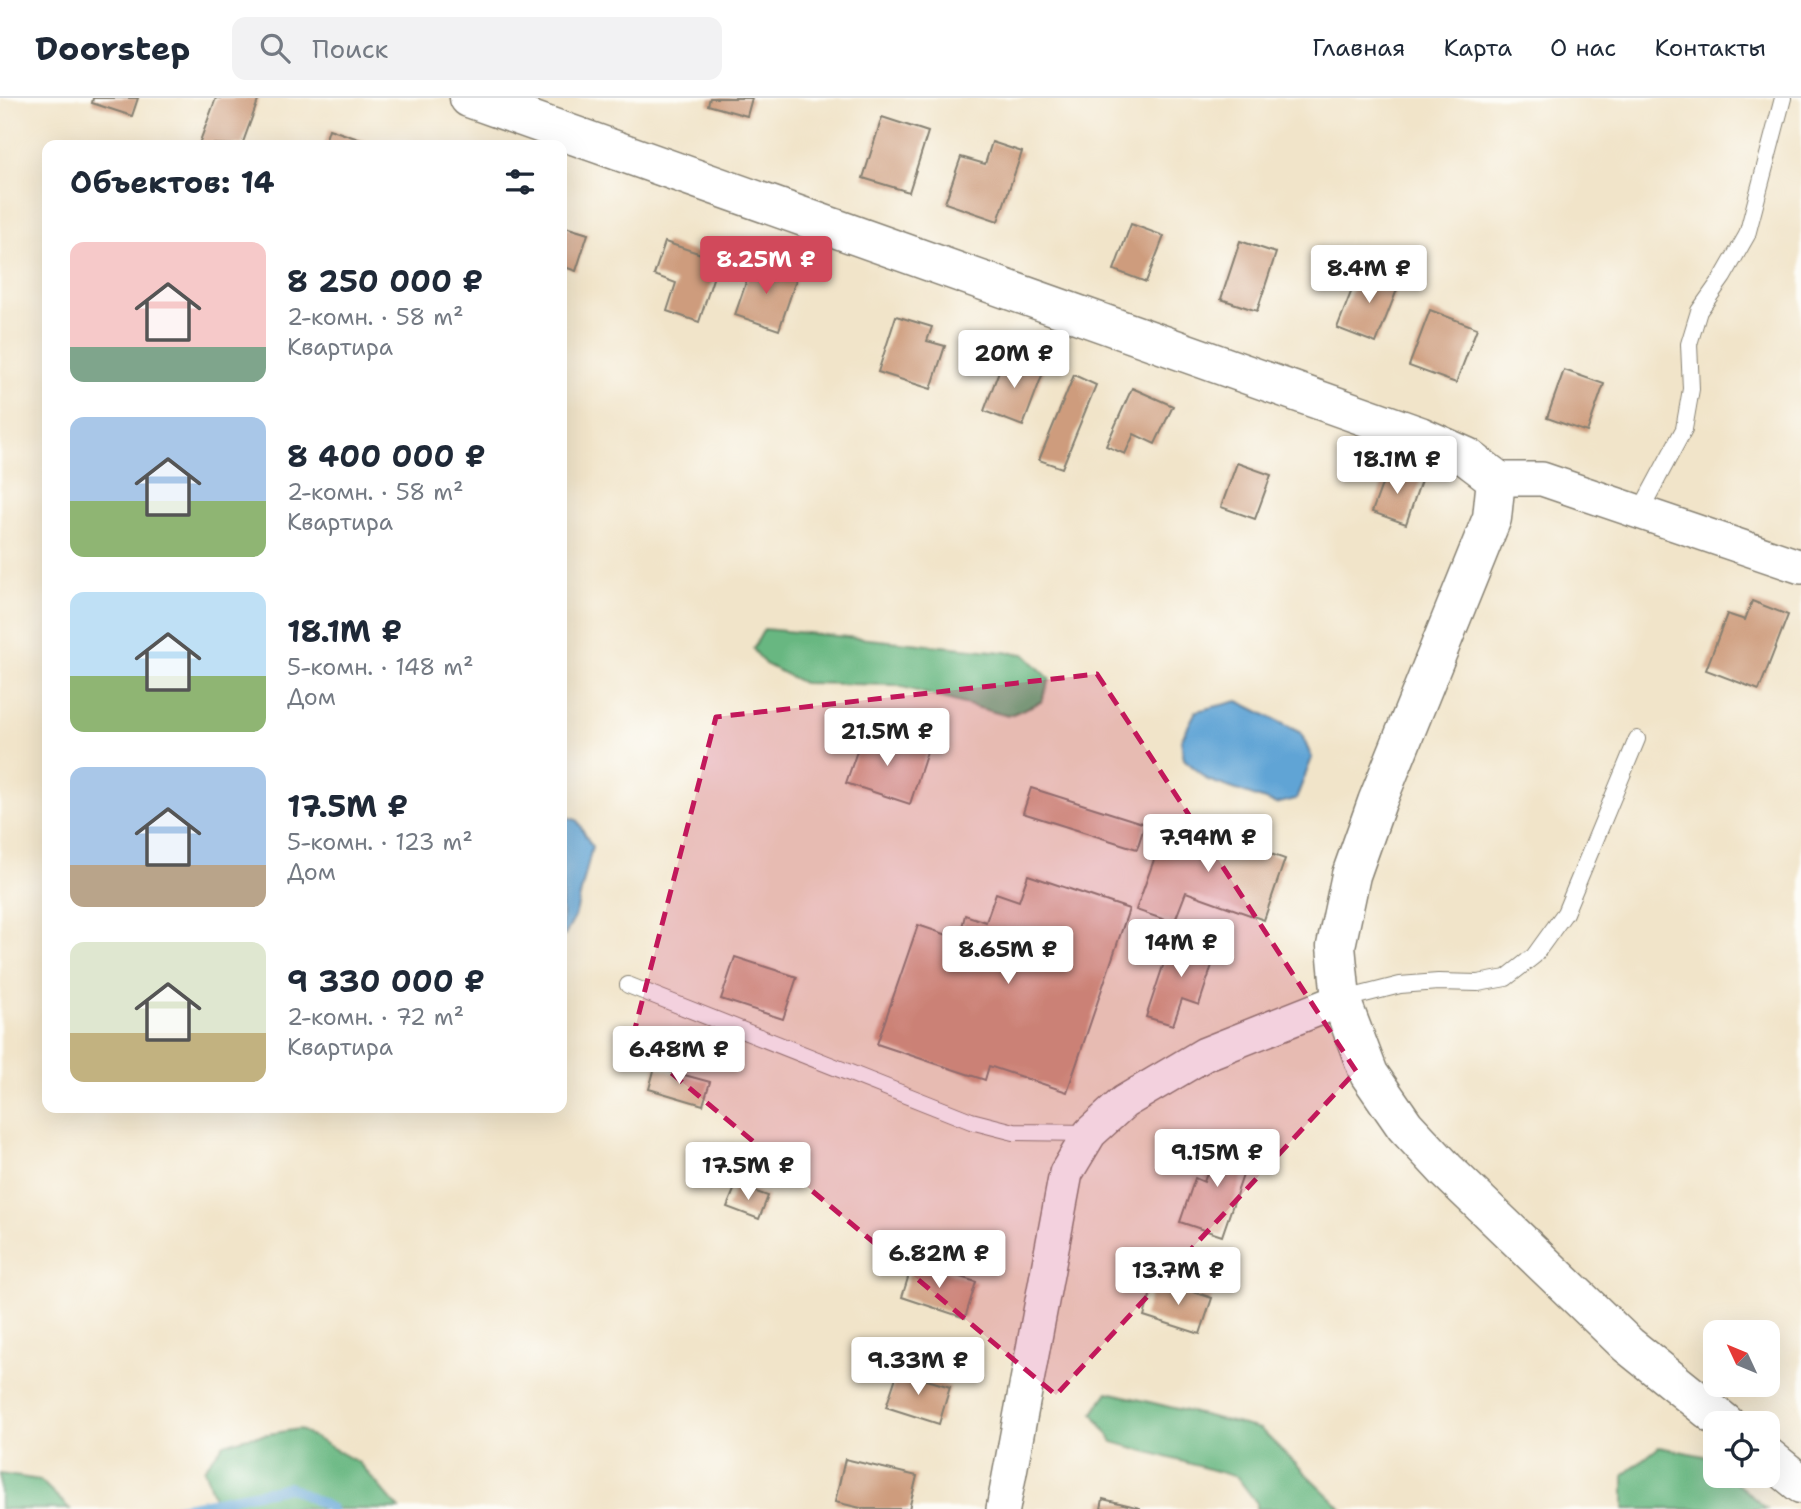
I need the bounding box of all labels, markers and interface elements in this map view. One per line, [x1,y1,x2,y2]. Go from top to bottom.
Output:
search box [232,17,722,80]
text: Doorstep [35,26,190,71]
icon: search [256,29,294,67]
text: Поиск [312,31,388,66]
text: Главная [1312,32,1405,64]
text: Карта [1443,32,1512,64]
text: О нас [1550,32,1616,64]
text: Контакты [1654,32,1766,64]
text: Объектов: 14 [70,162,275,203]
icon: filters [501,163,539,201]
pin: 8.25M ₽ [701,236,831,296]
text: 8.25M ₽ [716,244,816,274]
pin: 8.4M ₽ [1312,246,1426,305]
text: 8.4M ₽ [1327,253,1411,283]
text: 8 250 000 ₽ [287,261,483,302]
icon: home [126,270,210,354]
text: 2-комн. · 58 m² [287,302,464,332]
pin: 20M ₽ [965,330,1063,390]
text: Квартира [287,332,393,362]
text: 20M ₽ [974,338,1054,368]
text: 8 400 000 ₽ [287,436,486,477]
pin: 18.1M ₽ [1332,436,1462,496]
text: 18.1M ₽ [1353,444,1441,474]
icon: home [126,445,210,529]
text: 2-комн. · 58 m² [287,477,464,507]
text: Квартира [287,507,393,537]
text: 18.1M ₽ [287,611,402,652]
icon: home [126,620,210,704]
text: 5-комн. · 148 m² [287,652,474,682]
text: Дом [287,682,336,712]
pin: 21.5M ₽ [822,708,952,768]
text: 21.5M ₽ [840,716,934,746]
text: 17.5M ₽ [287,786,408,827]
icon: home [126,795,210,879]
pin: 7.94M ₽ [1143,814,1273,874]
text: 7.94M ₽ [1159,822,1257,852]
text: 5-комн. · 123 m² [287,827,473,857]
text: Дом [287,857,336,887]
pin: 14M ₽ [1132,920,1230,979]
pin: 8.65M ₽ [943,926,1073,986]
text: 14M ₽ [1144,927,1218,957]
text: 8.65M ₽ [958,934,1058,964]
text: 9 330 000 ₽ [287,961,485,1002]
icon: home [126,970,210,1054]
text: 2-комн. · 72 m² [287,1002,464,1032]
pin: 6.48M ₽ [614,1026,744,1086]
text: Квартира [287,1032,393,1062]
text: 6.48M ₽ [629,1034,729,1064]
pin: 9.15M ₽ [1152,1130,1282,1189]
text: 9.15M ₽ [1171,1137,1263,1167]
pin: 17.5M ₽ [683,1142,813,1202]
text: 17.5M ₽ [702,1150,794,1180]
pin: 6.82M ₽ [874,1230,1004,1290]
text: 6.82M ₽ [888,1238,990,1268]
pin: 13.7M ₽ [1113,1248,1243,1307]
text: 13.7M ₽ [1131,1255,1225,1285]
north arrow [1703,1320,1780,1396]
map controls [1703,1320,1780,1488]
pin: 9.33M ₽ [853,1338,983,1397]
text: 9.33M ₽ [867,1345,969,1375]
button: locate [1703,1411,1780,1488]

